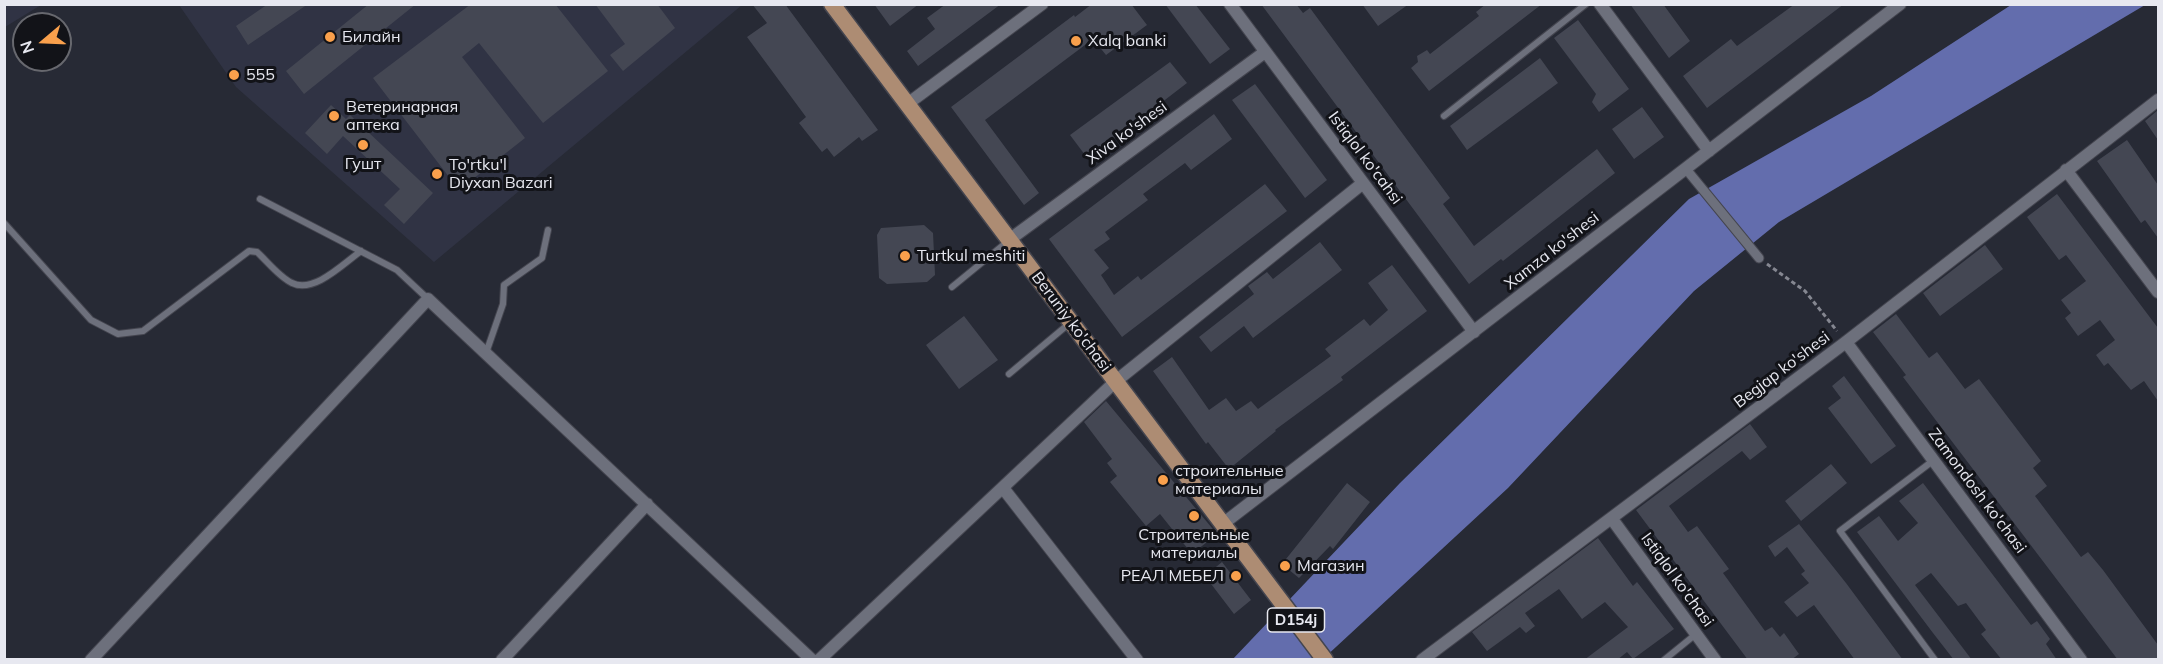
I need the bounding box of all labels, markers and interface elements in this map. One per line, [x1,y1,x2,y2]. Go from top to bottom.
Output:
north arrow [12,12,72,72]
place label: Билайн [342,27,401,47]
marker: Билайн [323,30,337,44]
place label: Xalq banki [1088,31,1166,51]
marker: Xalq banki [1069,34,1083,48]
text: N [15,38,38,56]
place label: 555 [246,65,275,85]
marker: 555 [227,68,241,82]
place label: Ветеринарная аптека [346,97,458,135]
street label: Xiva ko'shesi [1083,97,1171,169]
street label: Istiqlol ko'cahsi [1324,108,1406,208]
marker: Ветеринарная аптека [327,109,341,123]
marker: Гушт [356,138,370,152]
place label: Гушт [345,154,381,174]
place label: To'rtku'l Diyxan Bazari [449,155,553,193]
marker: To'rtku'l Diyxan Bazari [430,167,444,181]
street label: Xamza ko'shesi [1501,208,1603,294]
place label: Turtkul meshiti [917,246,1025,266]
marker: Turtkul meshiti [898,249,912,263]
street label: Beruniy ko'chasi [1027,268,1115,376]
street label: Begjap ko'shesi [1730,328,1834,412]
street label: Zamondosh ko'chasi [1924,425,2030,557]
place label: строительные материалы [1175,461,1284,499]
marker: строительные материалы [1156,473,1170,487]
marker: Строительные материалы [1187,509,1201,523]
place label: Строительные материалы [1138,525,1250,563]
street label: Istiqlol ko'chasi [1637,529,1717,631]
place label: Магазин [1297,556,1365,576]
marker: Магазин [1278,559,1292,573]
place label: РЕАЛ МЕБЕЛ [1121,566,1224,586]
marker: РЕАЛ МЕБЕЛ [1229,569,1243,583]
road number: D154j [1268,608,1324,632]

